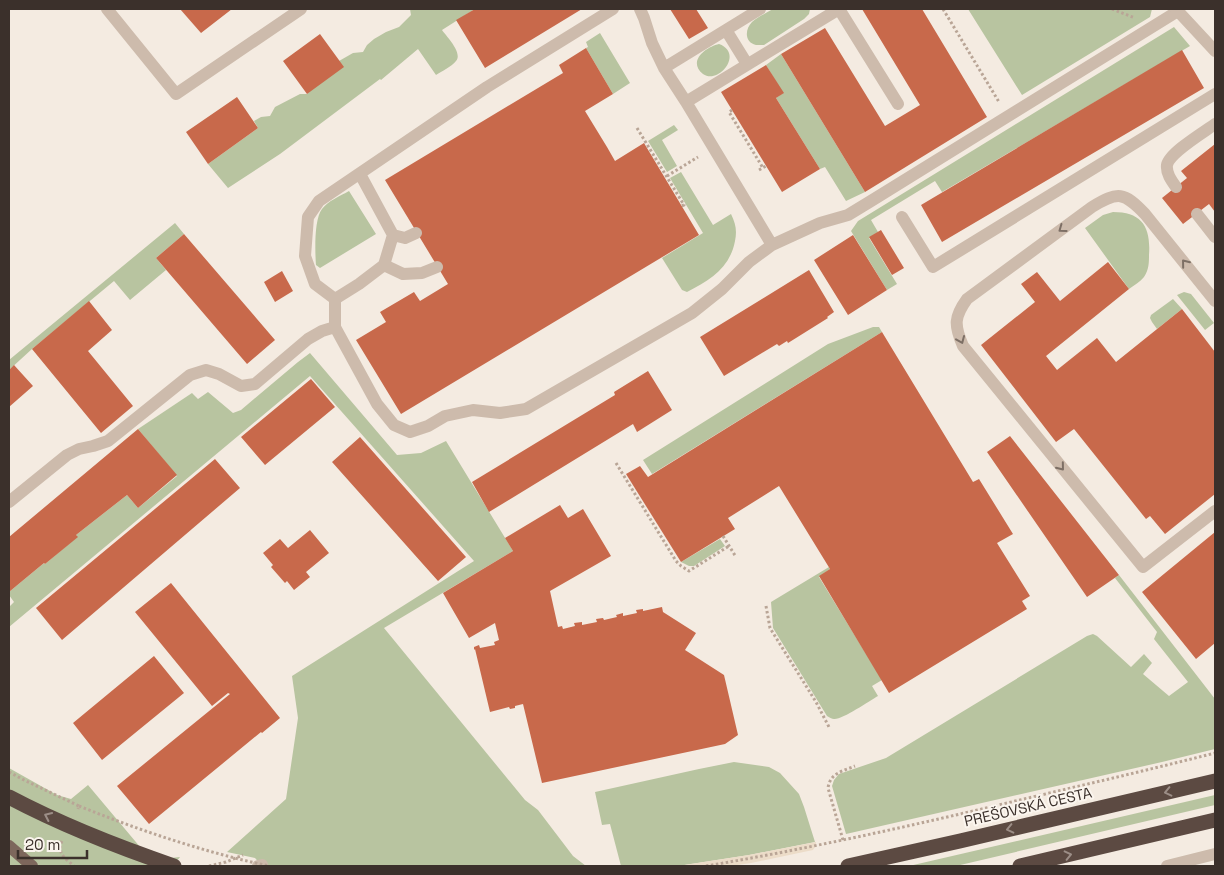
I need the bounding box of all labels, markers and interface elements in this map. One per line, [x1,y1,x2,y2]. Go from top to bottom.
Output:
one-way arrow [1059,223,1068,232]
one-way arrow [1182,260,1190,269]
one-way arrow [955,335,965,344]
one-way arrow [1056,461,1064,470]
street label: PREŠOVSKÁ CESTA [962,782,1094,830]
one-way arrow [1163,786,1172,797]
one-way arrow [44,812,53,823]
one-way arrow [1005,823,1014,834]
scale bar [18,828,86,860]
text: 20 m [25,835,60,854]
one-way arrow [1063,850,1072,861]

